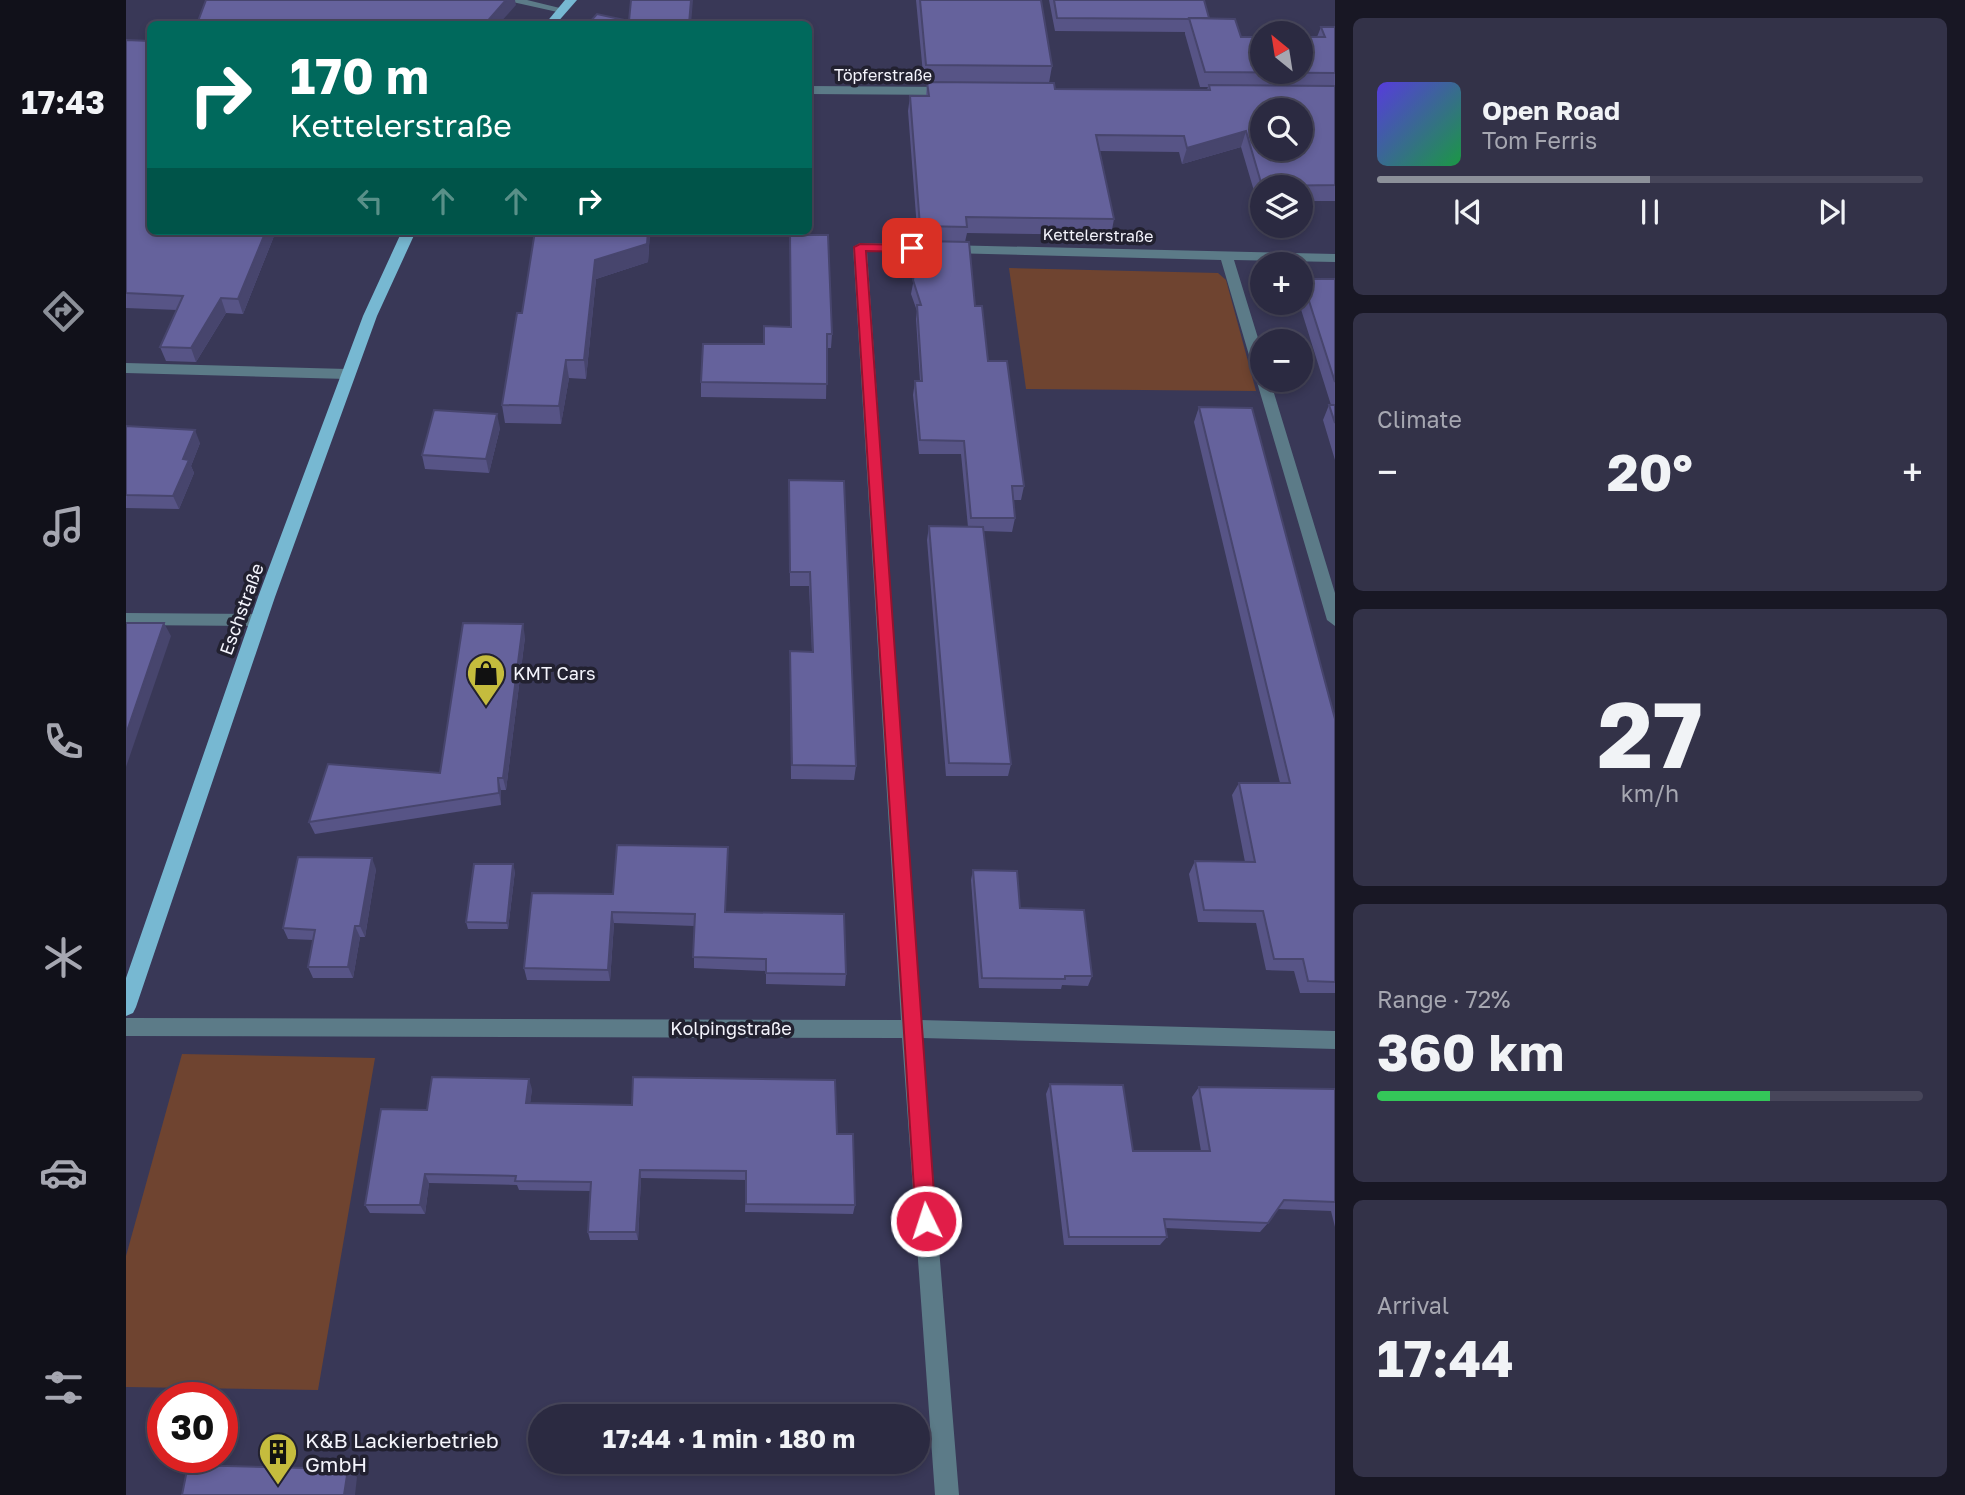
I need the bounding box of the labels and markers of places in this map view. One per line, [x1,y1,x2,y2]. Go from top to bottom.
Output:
pin [882,218,942,278]
shop icon: KMT Cars [465,652,507,707]
place label: KMT Cars [513,662,596,684]
place label: K&B Lackierbetrieb GmbH [305,1427,499,1477]
building icon: K&B Lackierbetrieb GmbH [257,1431,299,1486]

